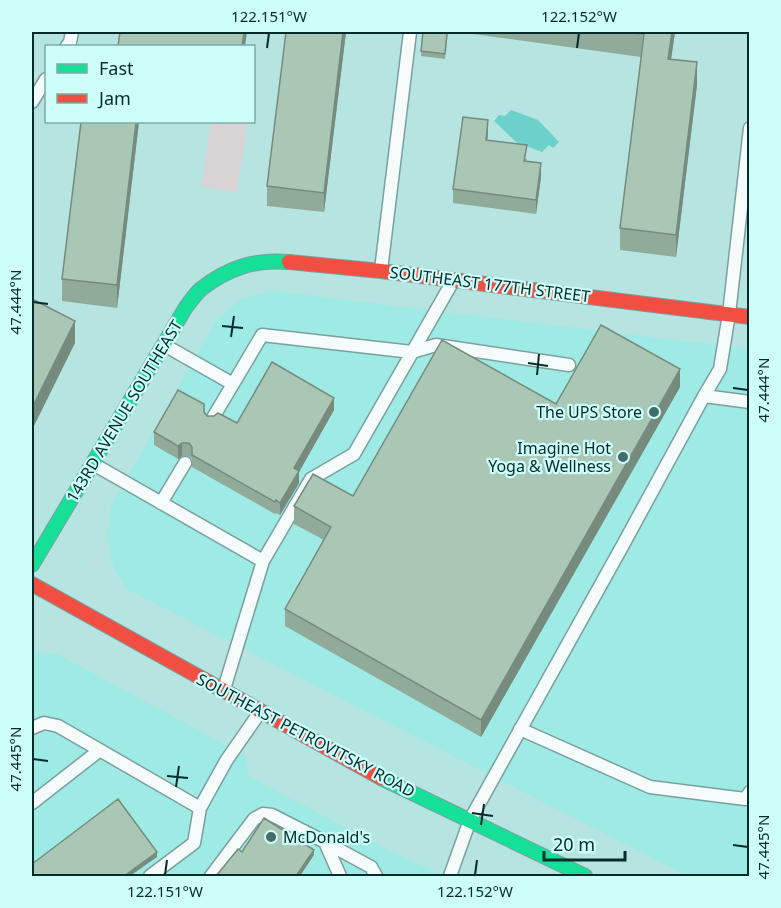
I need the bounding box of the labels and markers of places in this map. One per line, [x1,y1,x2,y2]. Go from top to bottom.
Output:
place label: The UPS Store [536,401,642,423]
marker: The UPS Store [647,405,661,419]
place label: Imagine Hot Yoga & Wellness [488,437,611,477]
marker: Imagine Hot Yoga & Wellness [616,450,630,464]
place label: McDonald's [283,826,370,848]
marker: McDonald's [264,830,278,844]

